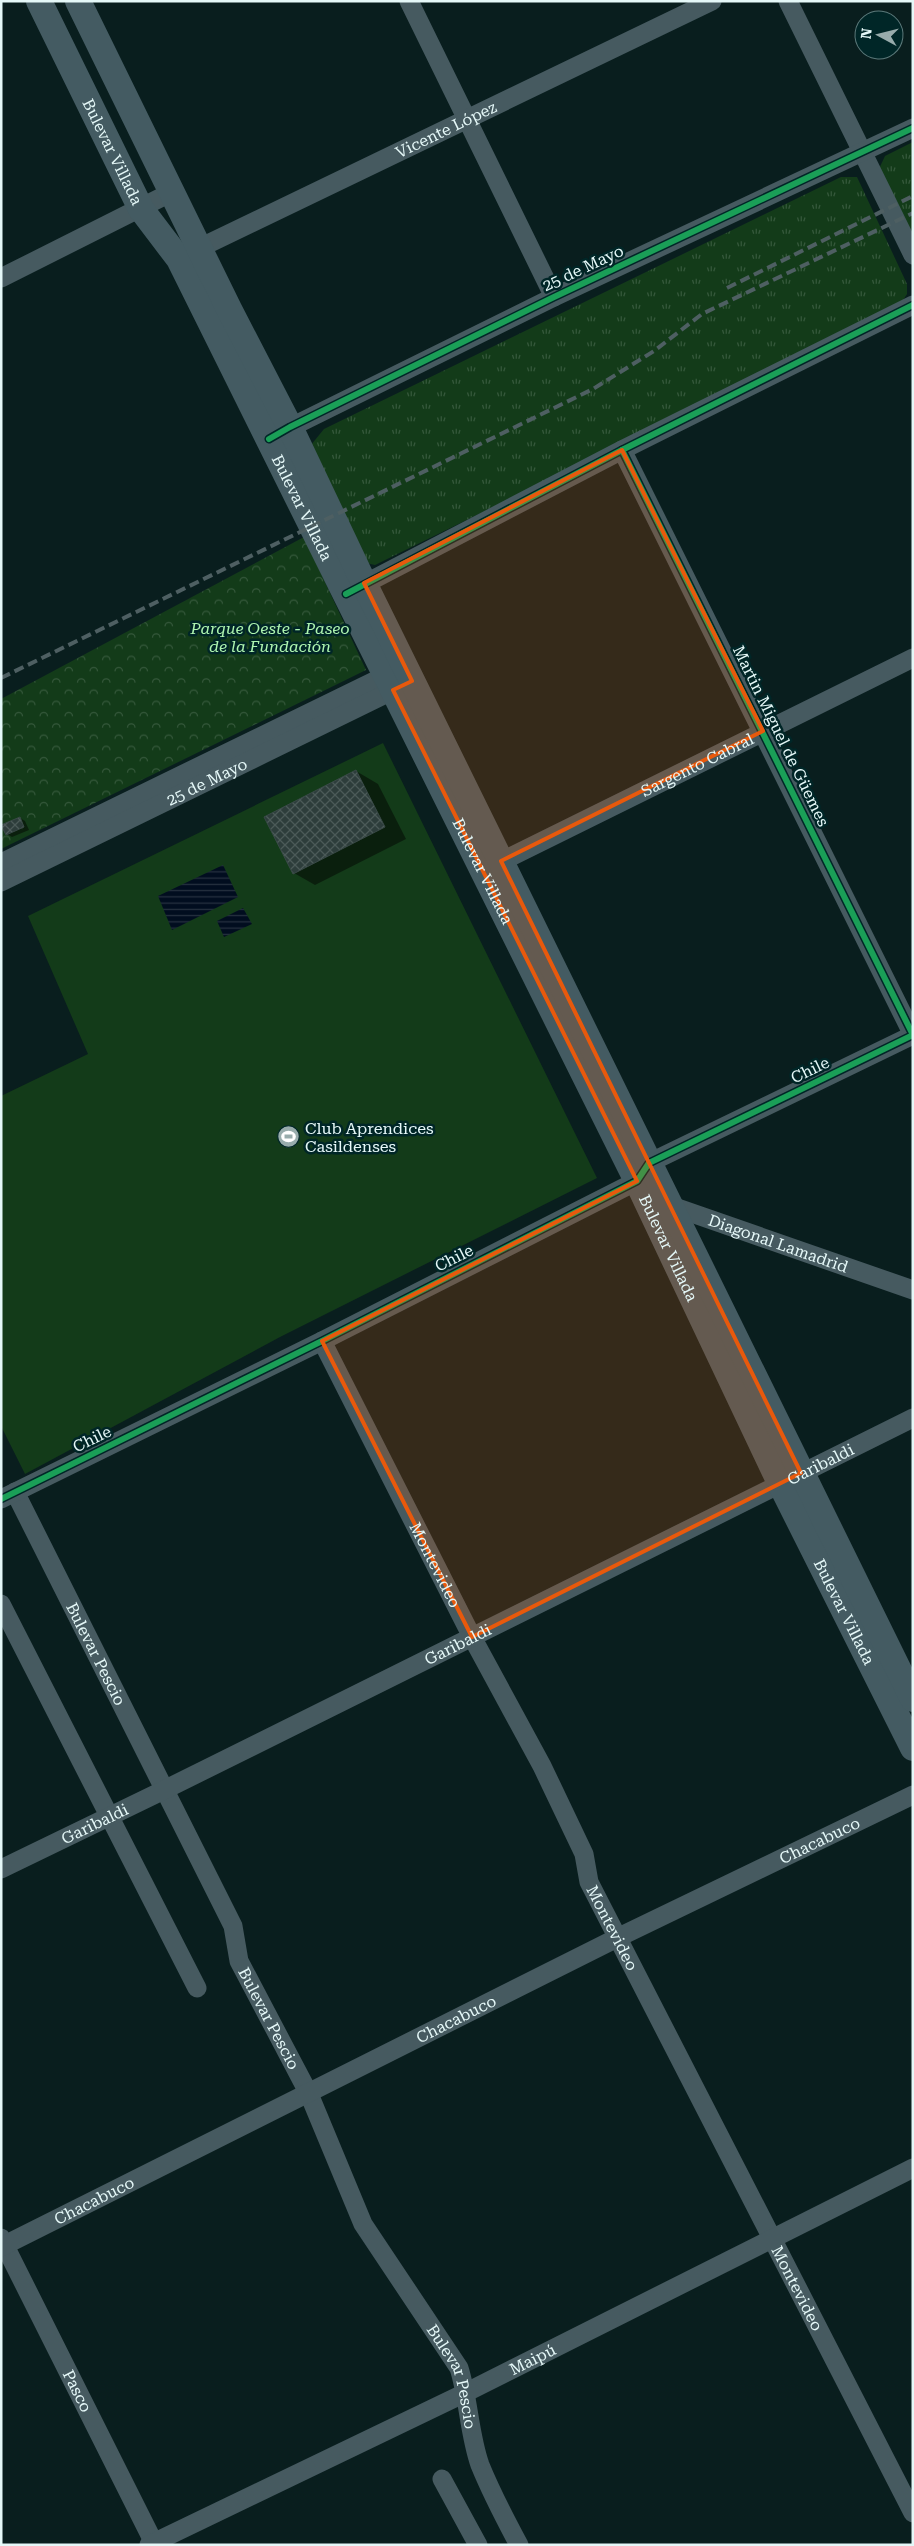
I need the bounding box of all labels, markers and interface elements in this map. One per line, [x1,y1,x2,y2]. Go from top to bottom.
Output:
north arrow [854,10,904,60]
text: N [857,27,875,40]
street label: Bulevar Villada [79,96,147,208]
street label: Vicente López [392,97,500,162]
street label: 25 de Mayo [539,241,627,295]
street label: Bulevar Villada [268,451,337,564]
park label: Parque Oeste - Paseo de la Fundación [189,619,350,656]
street label: Martin Miguel de Güemes [729,643,833,830]
street label: Sargento Cabral [638,729,757,800]
street label: 25 de Mayo [163,754,250,809]
street label: Bulevar Villada [449,815,518,928]
street label: Chile [788,1052,833,1087]
place label: Club Aprendices Casildenses [305,1119,434,1156]
sports icon: Club Aprendices Casildenses [277,1125,301,1149]
street label: Bulevar Villada [635,1191,702,1305]
street label: Diagonal Lamadrid [706,1210,851,1276]
street label: Chile [432,1240,477,1276]
street label: Chile [70,1421,115,1456]
street label: Garibaldi [784,1439,857,1489]
street label: Montevideo [406,1519,465,1611]
street label: Bulevar Villada [810,1555,879,1668]
street label: Bulevar Pescio [62,1599,130,1708]
street label: Garibaldi [421,1620,494,1669]
street label: Garibaldi [58,1799,131,1848]
street label: Chacabuco [776,1813,863,1868]
street label: Montevideo [583,1882,642,1974]
street label: Bulevar Pescio [235,1964,304,2073]
street label: Chacabuco [413,1991,499,2047]
street label: Chacabuco [51,2172,137,2228]
street label: Montevideo [768,2242,827,2334]
street label: Bulevar Pescio [423,2321,480,2430]
street label: Maipú [506,2340,559,2379]
street label: Pasco [59,2367,96,2415]

